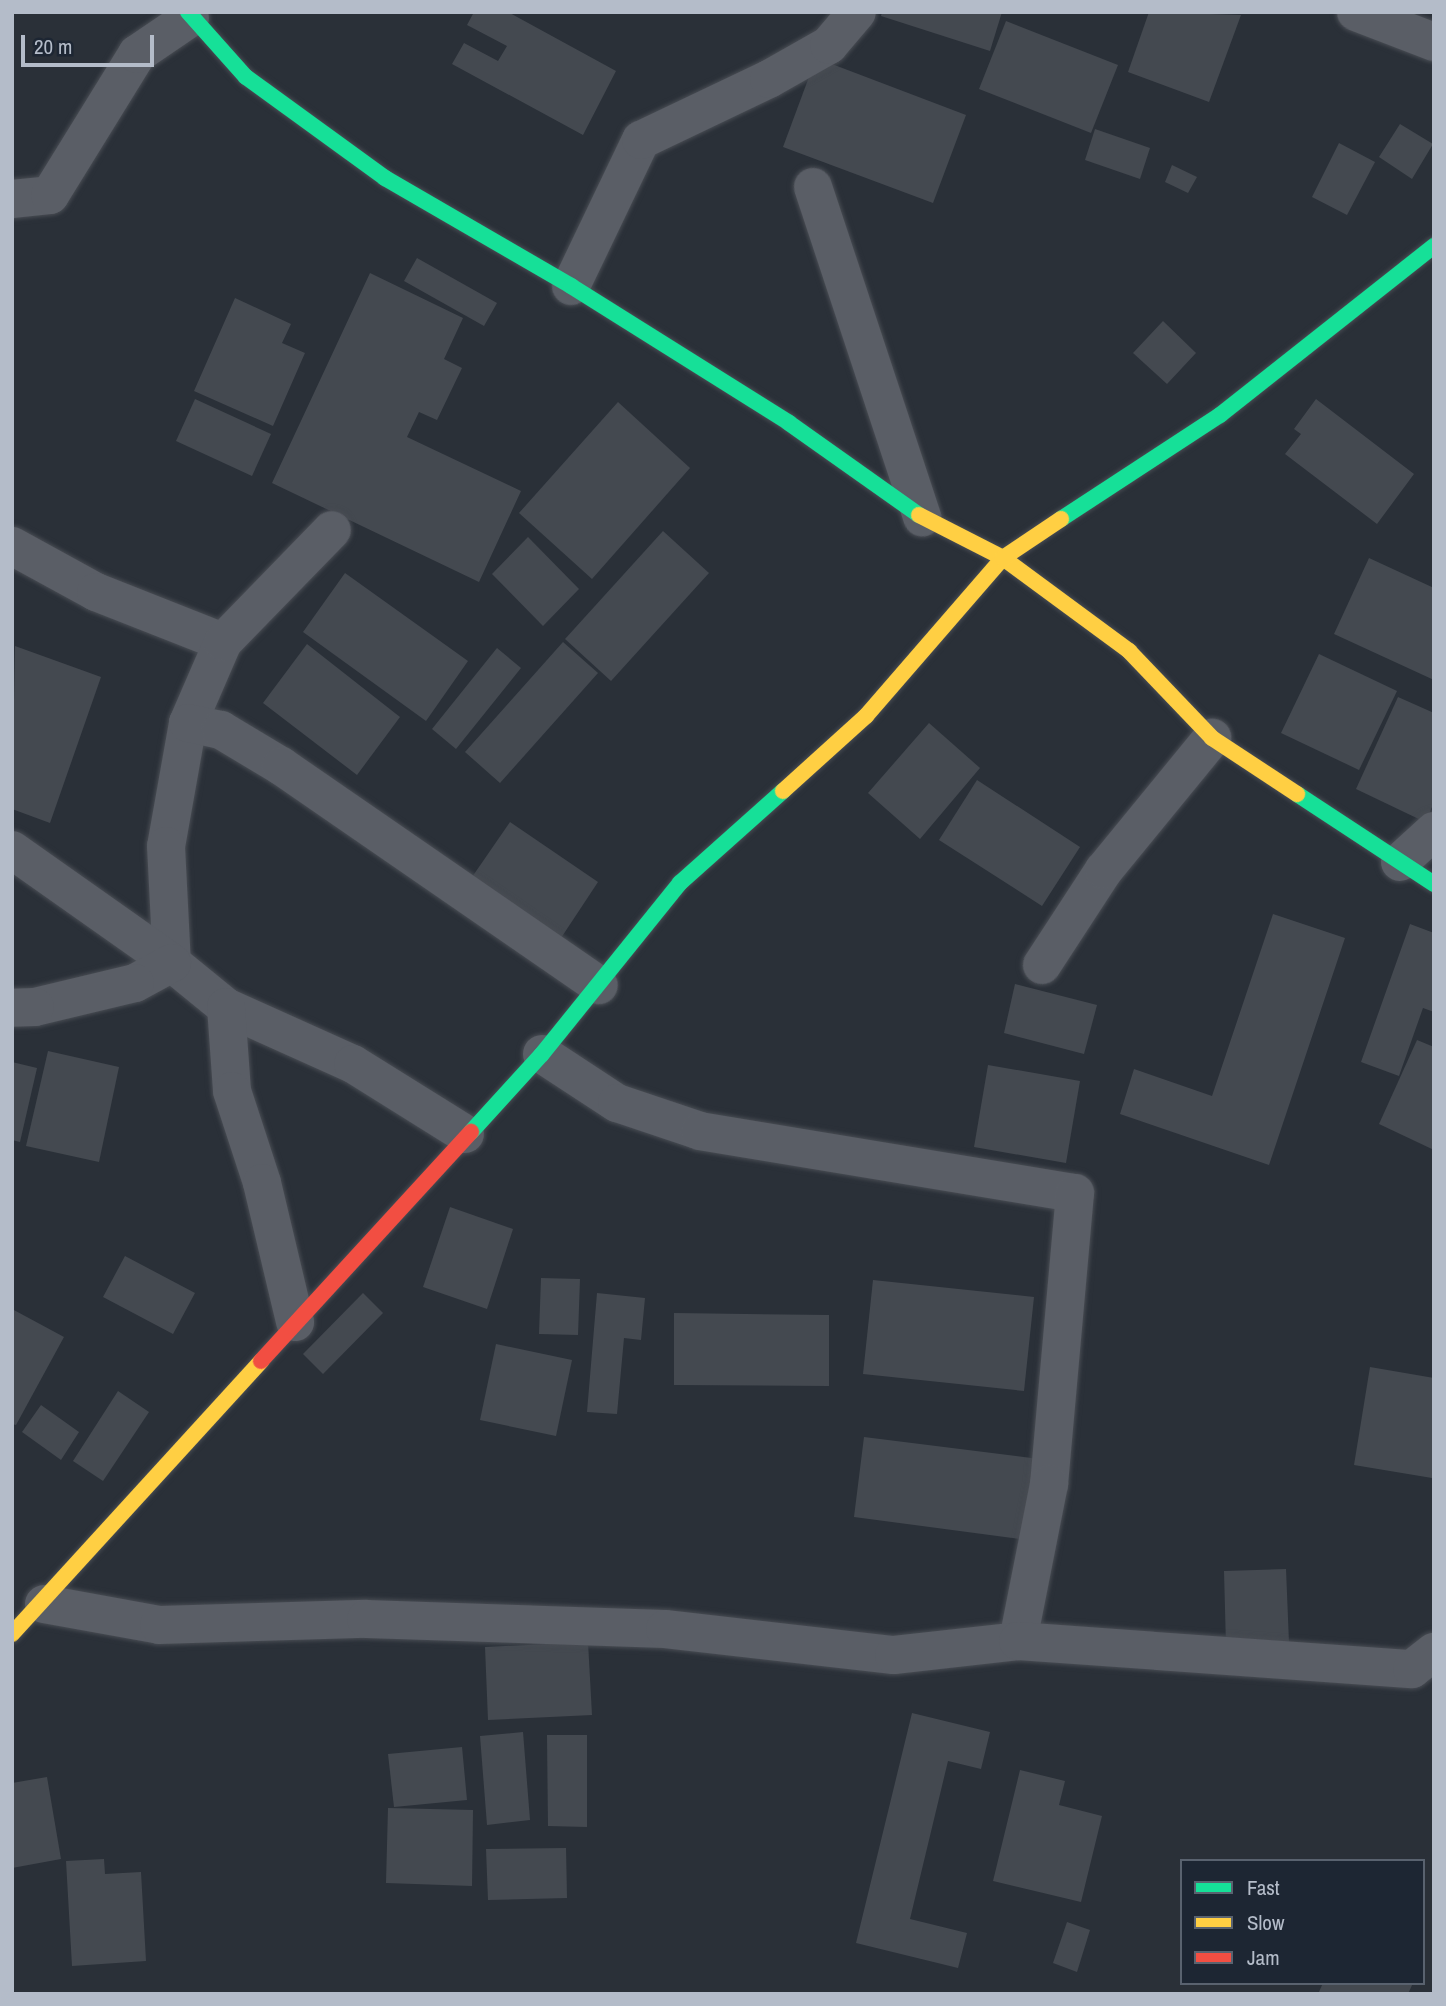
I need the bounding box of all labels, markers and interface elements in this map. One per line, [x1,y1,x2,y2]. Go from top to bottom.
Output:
scale bar [24,21,158,65]
text: 20 m [34,32,72,61]
legend [1180,1859,1425,1985]
text: Fast [1247,1873,1280,1902]
text: Slow [1247,1908,1284,1937]
text: Jam [1247,1943,1280,1972]

